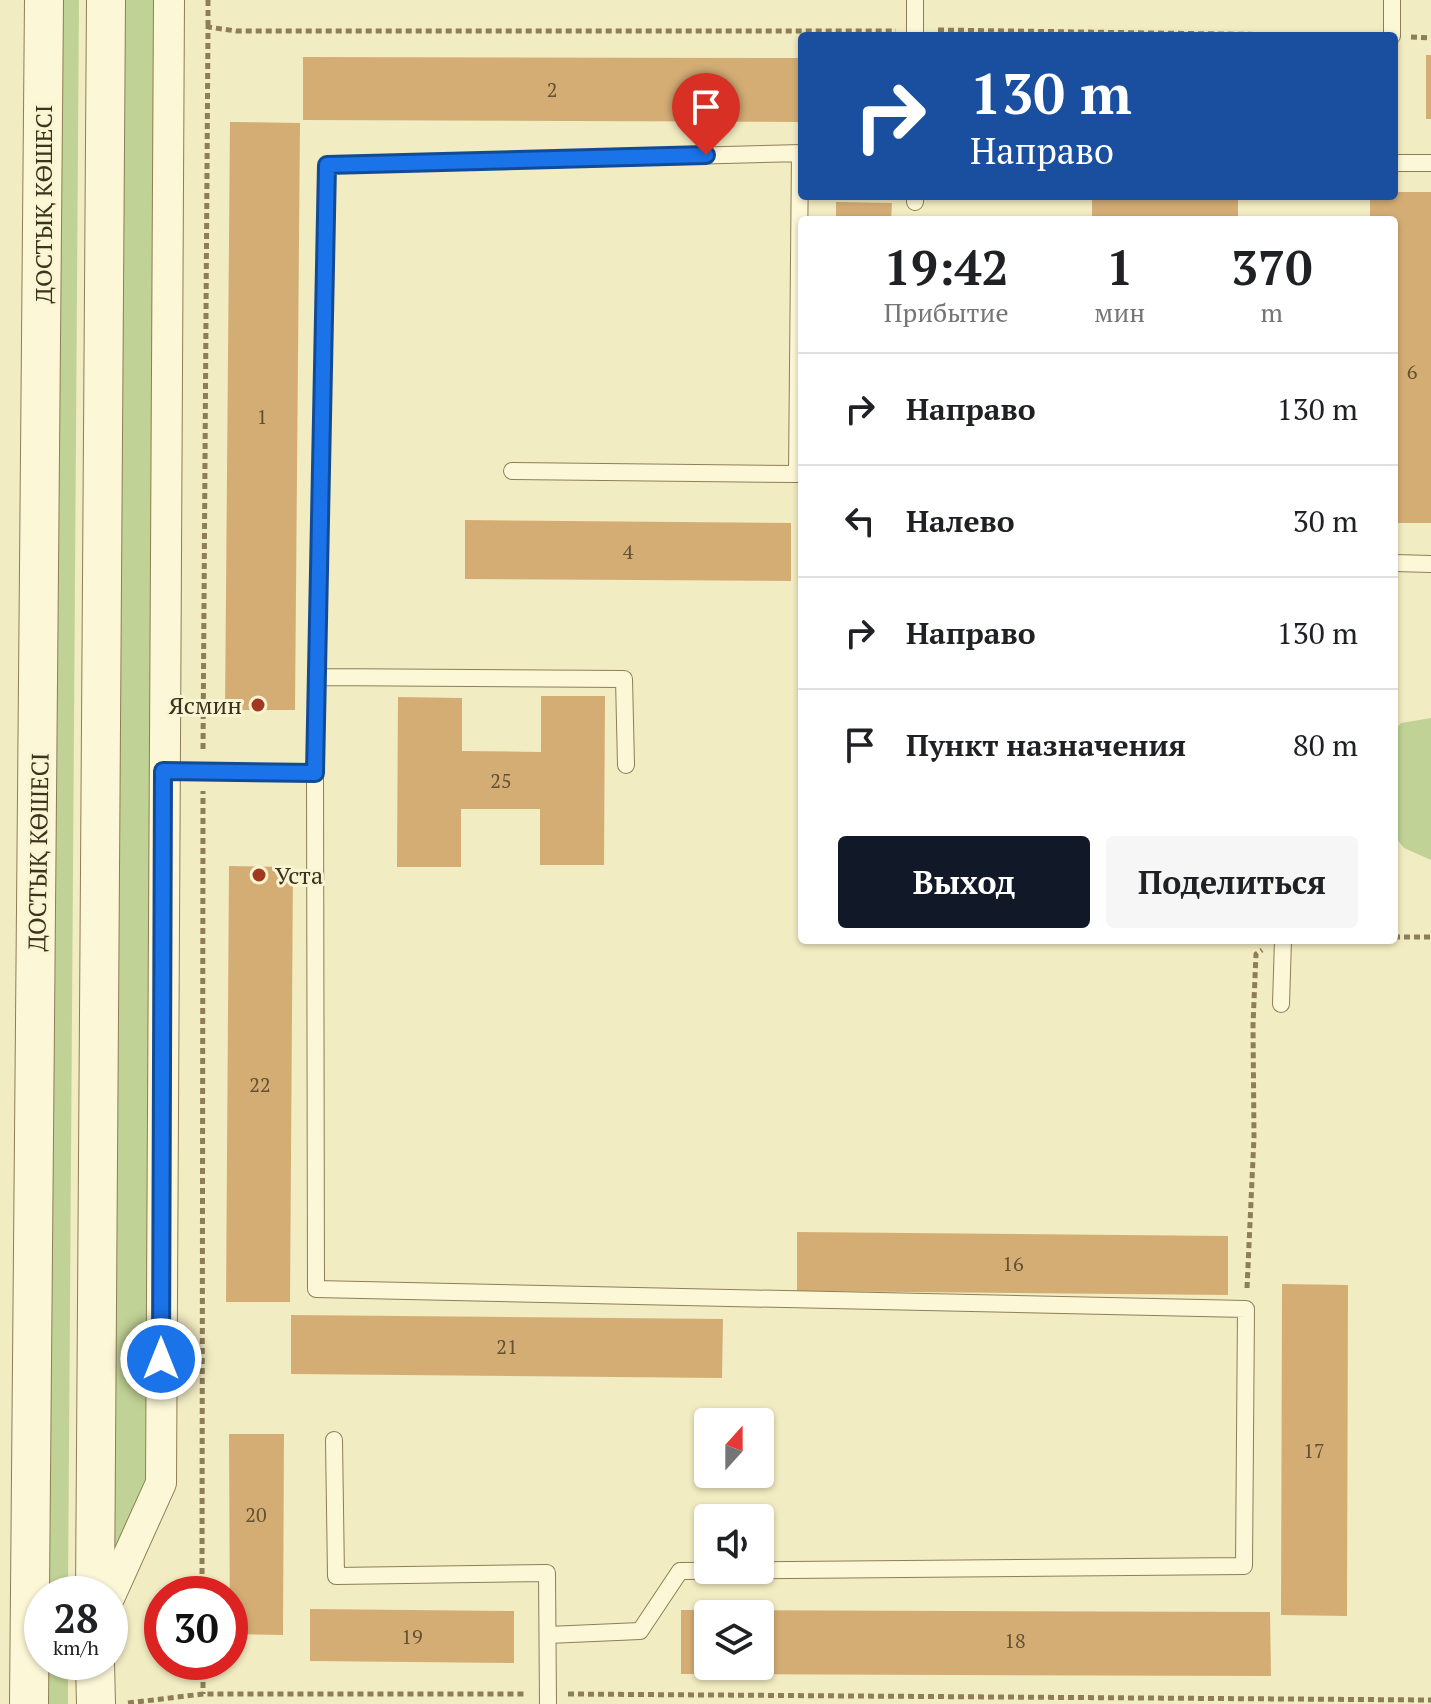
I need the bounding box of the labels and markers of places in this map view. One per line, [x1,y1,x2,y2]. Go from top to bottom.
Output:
pin [672,73,740,155]
place label: Ясмин [169,689,242,721]
marker: Ясмин [249,696,267,714]
place label: Уста [275,859,323,891]
marker: Уста [250,866,268,884]

